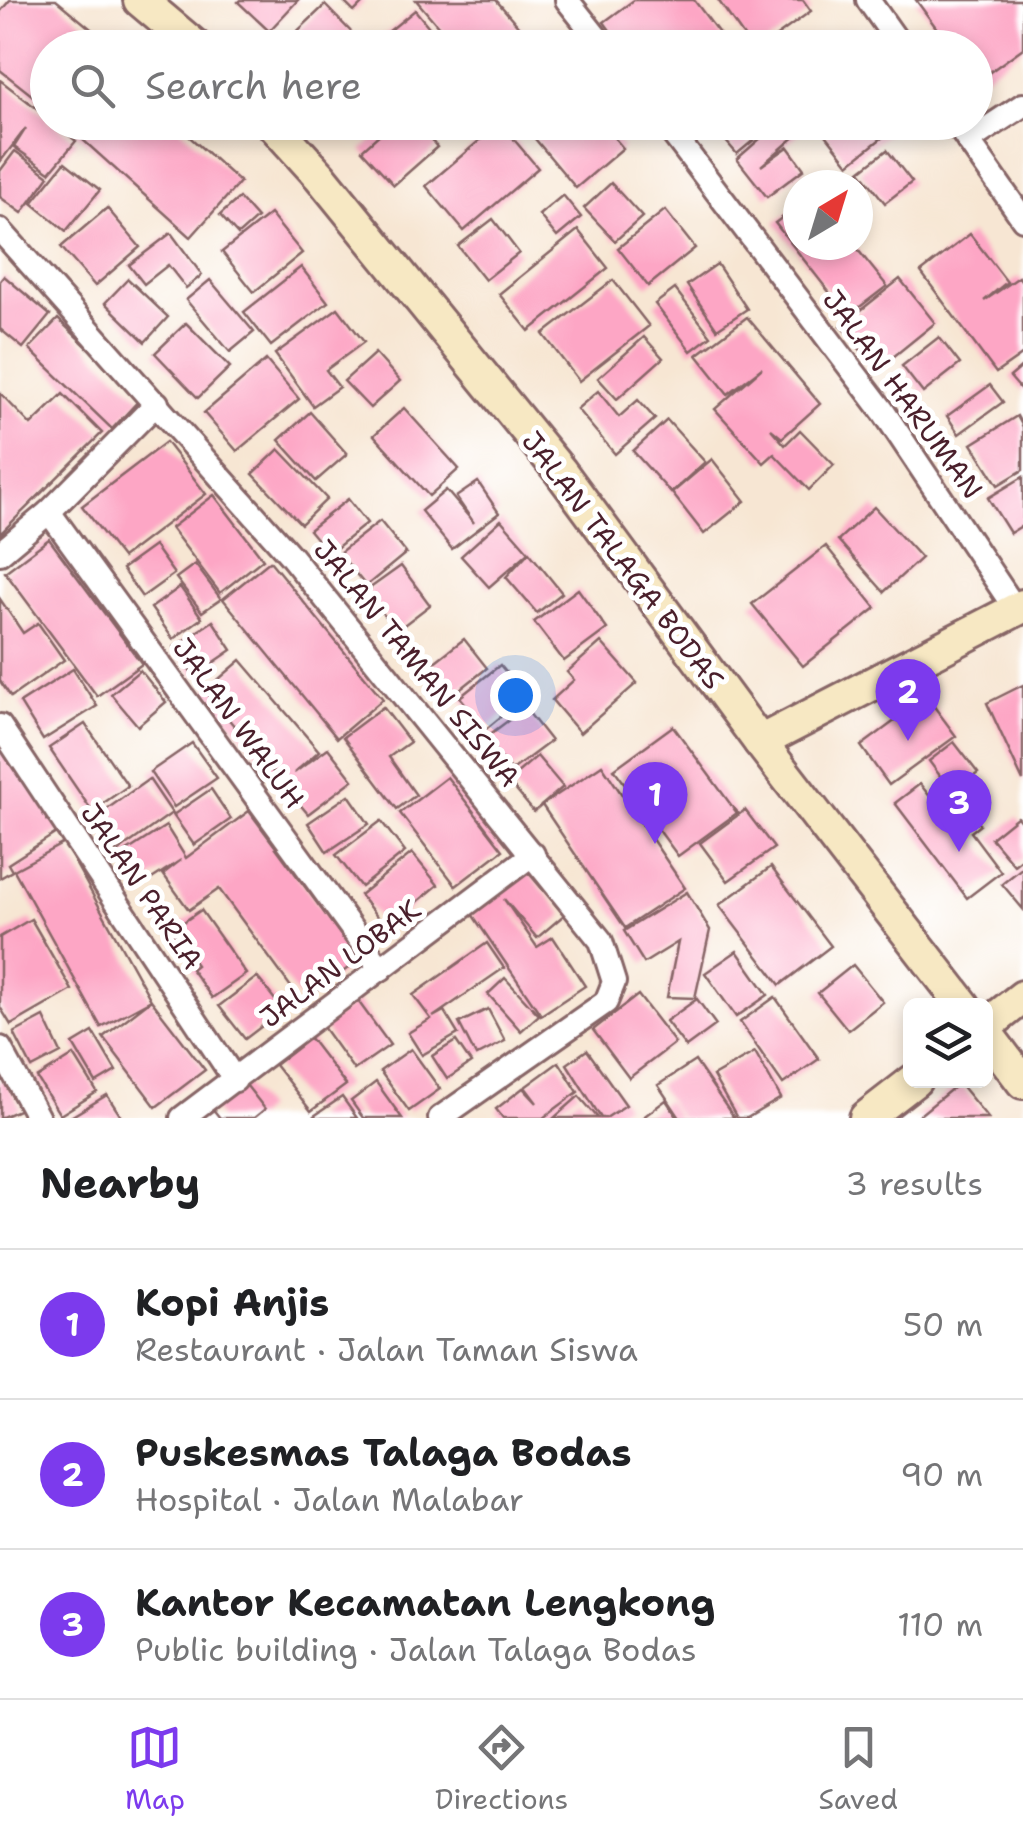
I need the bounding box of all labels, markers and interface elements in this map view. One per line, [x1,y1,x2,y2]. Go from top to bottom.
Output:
search box [30,30,993,140]
icon: search [65,58,120,113]
text: Search here [145,60,362,111]
north arrow [783,170,873,260]
street label: JALAN HARUMAN [814,282,992,506]
street label: JALAN TALAGA BODAS [513,423,733,697]
street label: JALAN TAMAN SISWA [305,531,529,795]
street label: JALAN WALUH [164,630,314,816]
pin: 2 [876,658,940,741]
your location [490,670,541,721]
pin: 1 [622,762,688,844]
pin: 3 [926,770,992,852]
street label: JALAN PARIA [72,795,212,977]
street label: JALAN LOBAK [252,890,428,1036]
map controls [903,998,993,1088]
button: layers [903,998,993,1088]
text: Nearby [40,1155,200,1211]
text: 3 results [846,1162,983,1205]
text: Kopi Anjis [135,1277,329,1328]
text: 1 [65,1303,80,1346]
text: 50 m [903,1303,983,1346]
text: Restaurant · Jalan Taman Siswa [135,1328,638,1371]
text: Puskesmas Talaga Bodas [135,1427,631,1478]
text: 2 [61,1453,84,1496]
text: 90 m [900,1453,983,1496]
text: Hospital · Jalan Malabar [135,1478,524,1521]
text: Kantor Kecamatan Lengkong [135,1577,715,1628]
text: 3 [61,1603,84,1646]
text: 110 m [897,1603,983,1646]
text: Public building · Jalan Talaga Bodas [135,1628,697,1671]
tab: Map [125,1720,185,1818]
tab: Directions [435,1720,568,1818]
tab: Saved [818,1720,898,1818]

